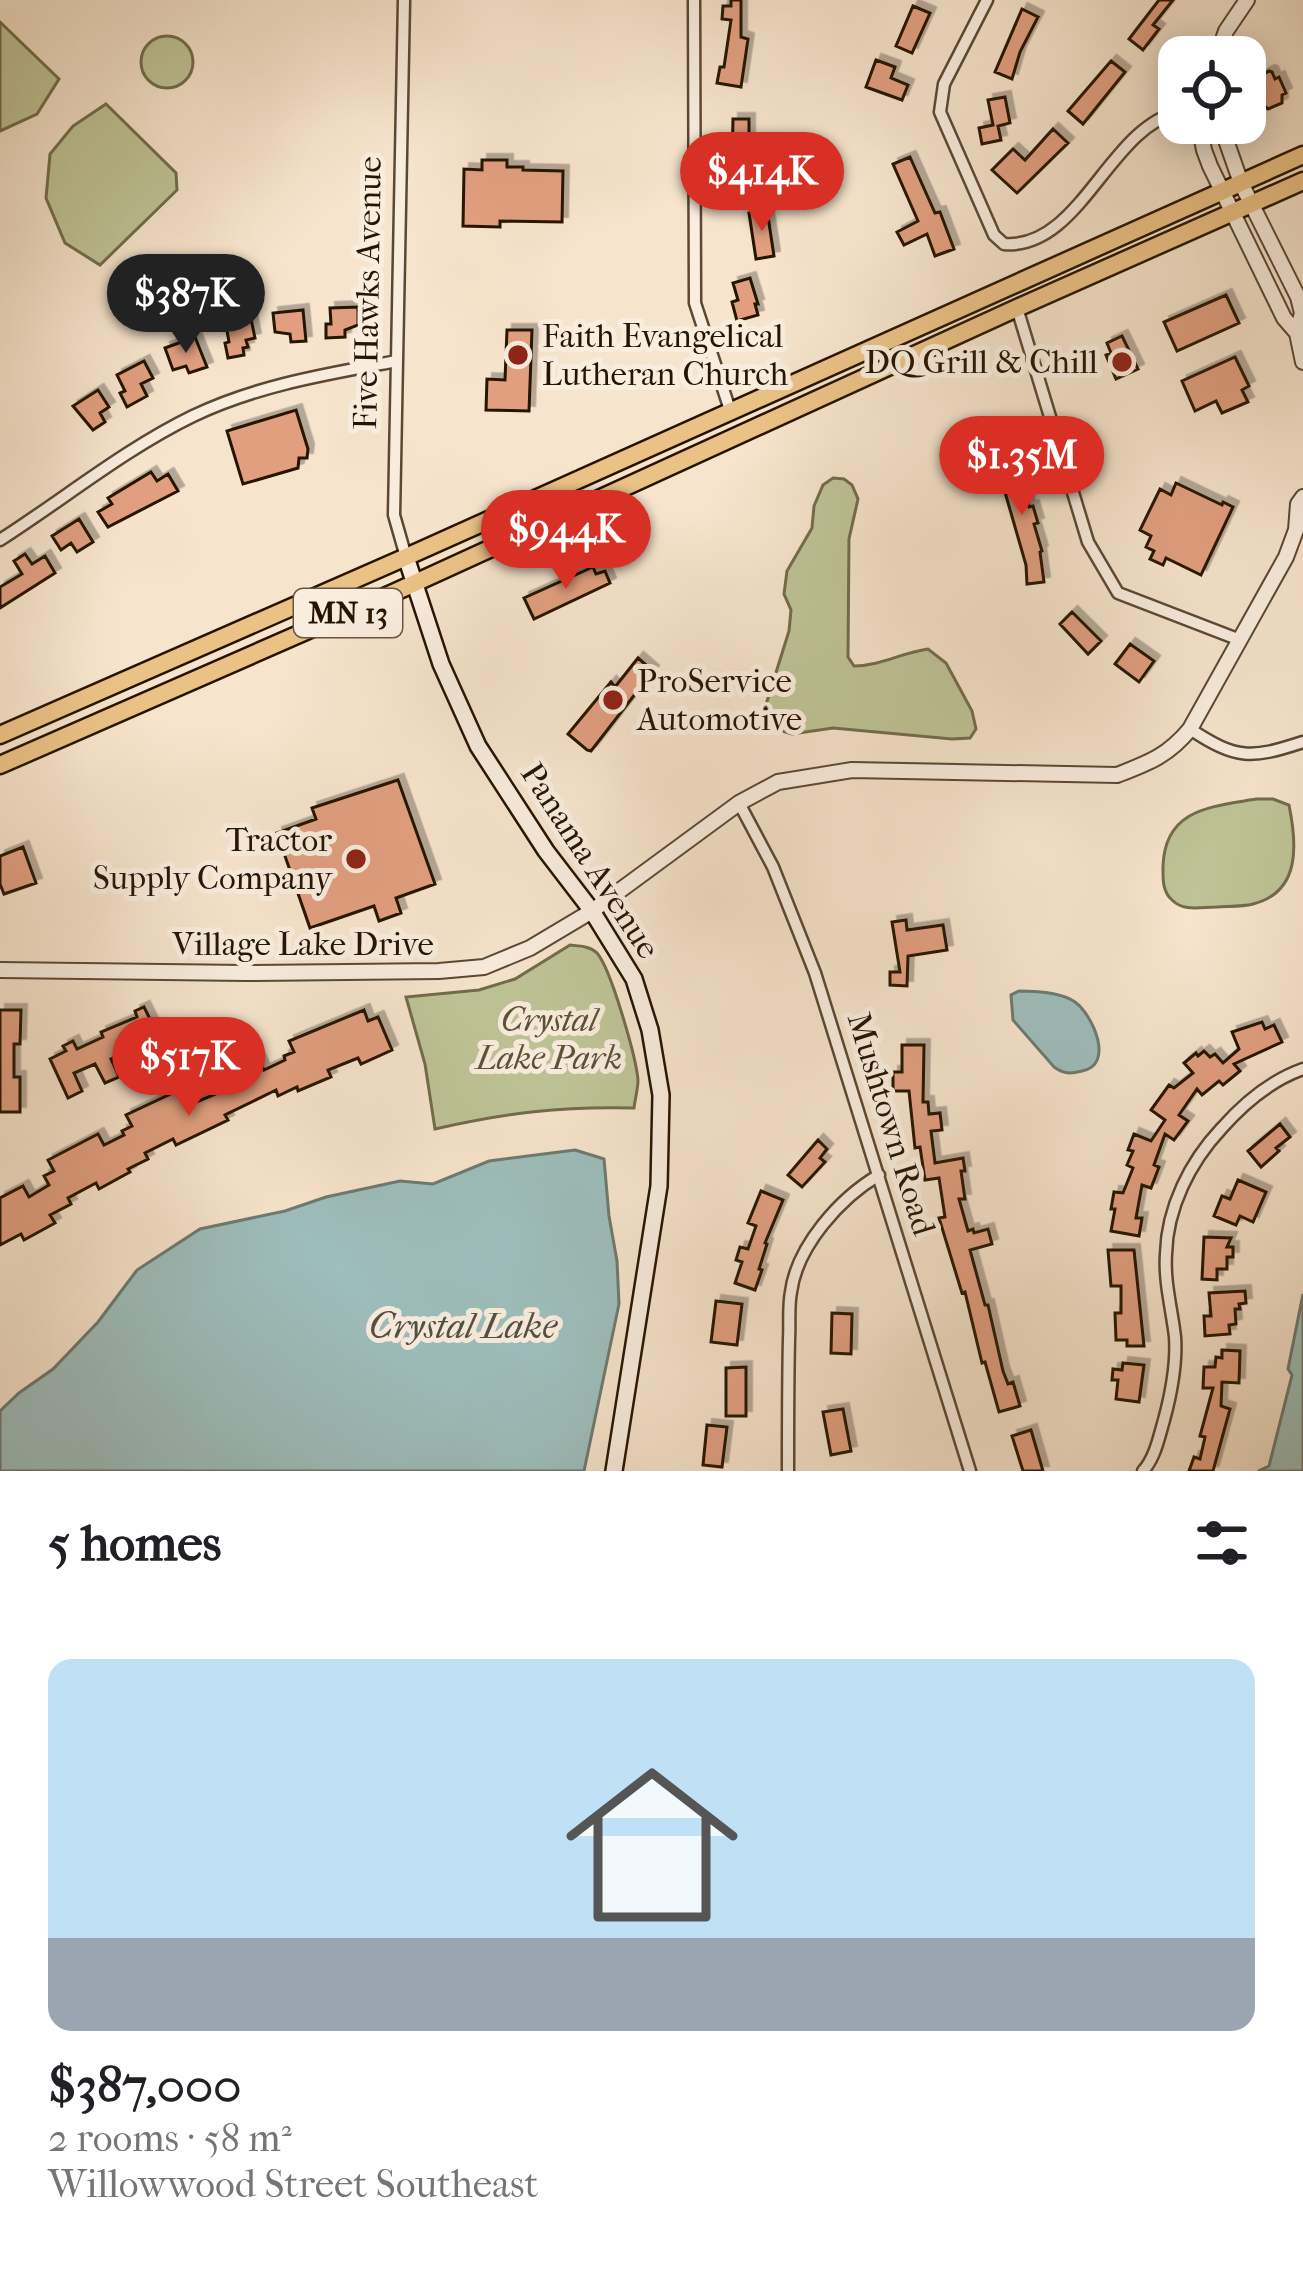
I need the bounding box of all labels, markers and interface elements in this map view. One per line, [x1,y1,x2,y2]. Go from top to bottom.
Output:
map controls [1158,36,1266,144]
button: locate [1158,36,1266,144]
pin: $414K [678,132,846,234]
text: $414K [707,148,817,194]
street label: Five Hawks Avenue [346,156,390,430]
pin: $387K [102,254,270,356]
text: $387K [134,270,238,316]
place label: Faith Evangelical Lutheran Church [542,317,789,394]
marker: Faith Evangelical Lutheran Church [505,342,531,368]
place label: DQ Grill & Chill [865,343,1098,382]
marker: DQ Grill & Chill [1109,349,1135,375]
pin: $1.35M [924,416,1120,518]
text: $1.35M [966,432,1078,478]
pin: $944K [482,490,650,592]
text: $944K [508,506,624,552]
road number: MN 13 [294,589,402,637]
place label: ProService Automotive [635,662,802,739]
marker: ProService Automotive [600,687,626,713]
street label: Panama Avenue [512,756,668,966]
place label: Tractor Supply Company [93,821,333,898]
marker: Tractor Supply Company [343,846,369,872]
street label: Village Lake Drive [171,925,434,964]
park label: Crystal Lake Park [474,1001,622,1078]
street label: Mushtown Road [839,1008,944,1241]
pin: $517K [105,1017,273,1119]
text: $517K [139,1033,239,1079]
water label: Crystal Lake [369,1305,558,1347]
icon: filters [1189,1510,1255,1576]
text: 5 homes [48,1513,221,1573]
icon: home [544,1737,760,1953]
text: $387,000 [48,2055,241,2115]
text: 2 rooms · 58 m² [48,2115,292,2161]
text: Willowwood Street Southeast [48,2161,538,2207]

